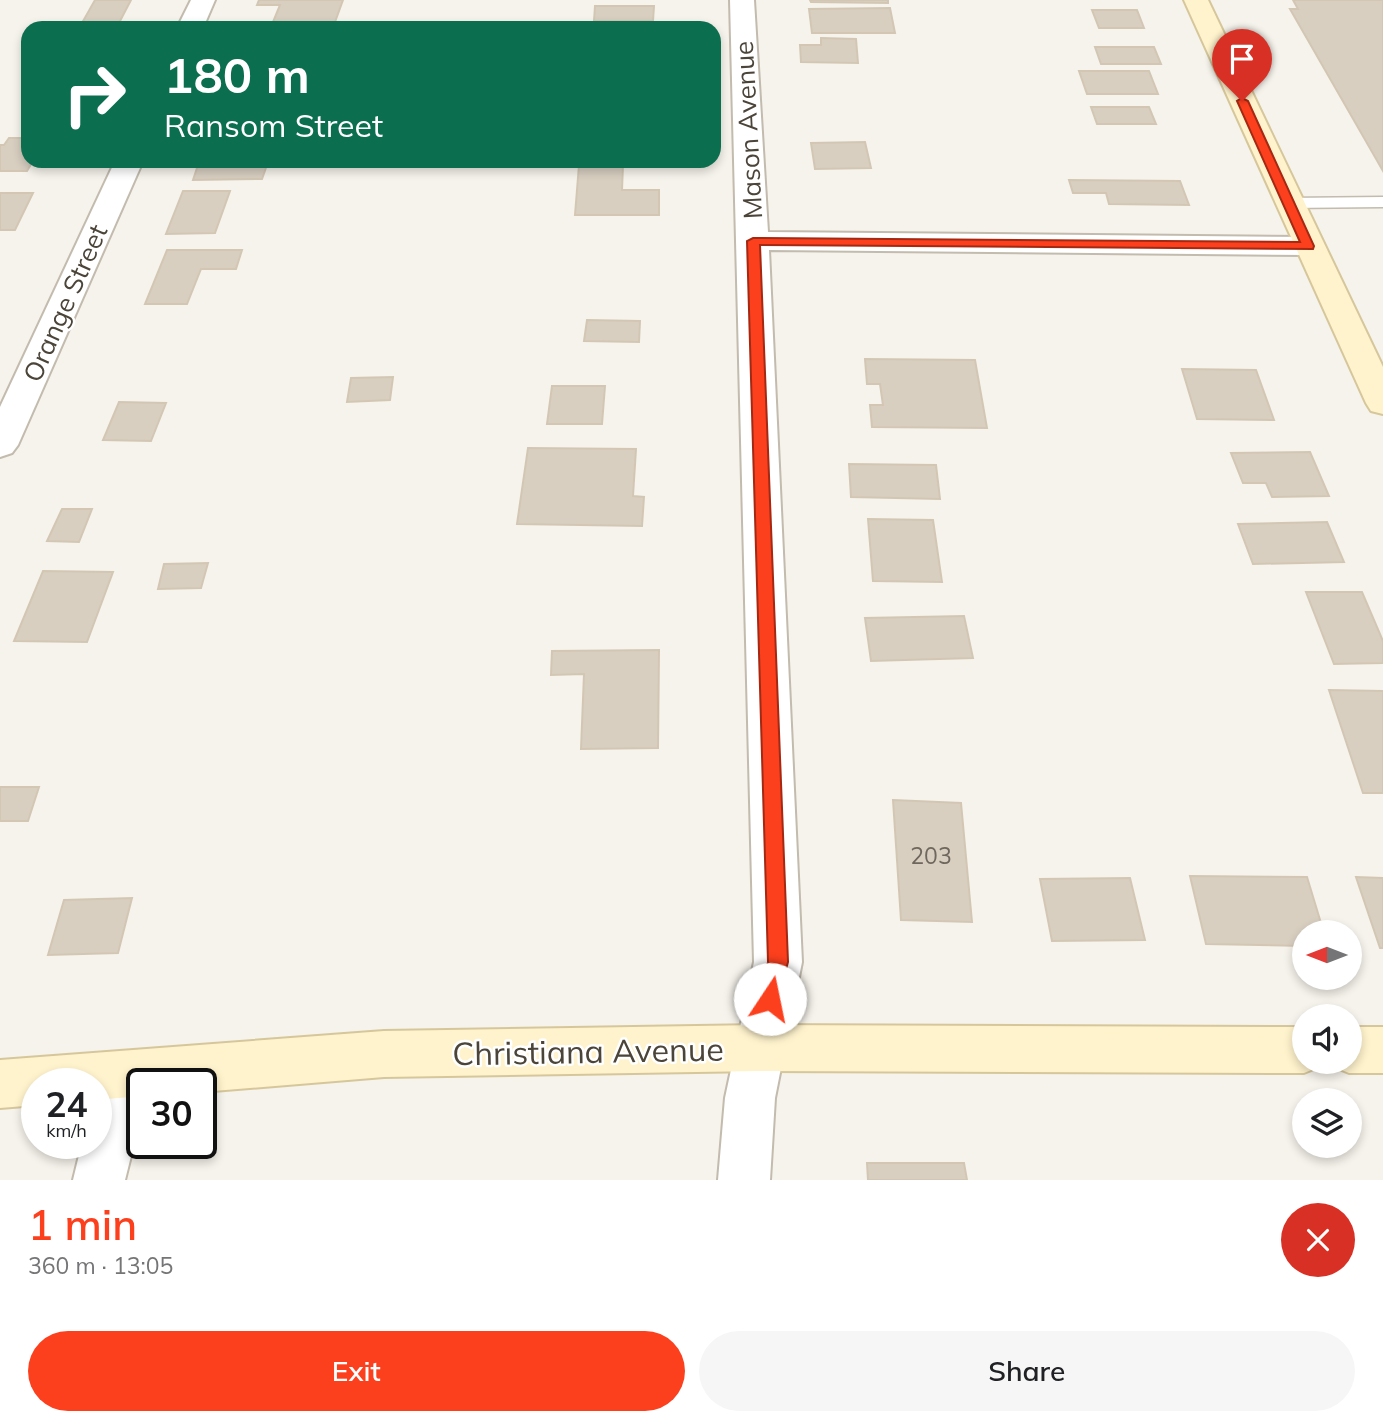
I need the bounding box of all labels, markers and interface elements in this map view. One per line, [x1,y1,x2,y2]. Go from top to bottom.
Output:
pin [1212,29,1272,101]
street label: Mason Avenue [727,40,769,220]
icon: arrive [1223,40,1261,78]
text: 180 m [164,44,310,105]
icon: right [49,49,140,140]
text: Ransom Street [164,105,383,145]
street label: Orange Street [16,219,114,387]
house number: 203 [910,841,952,870]
north arrow [1292,920,1362,990]
map controls [1292,920,1362,1158]
position arrow [733,962,807,1036]
button: sound [1292,1004,1362,1074]
street label: Christiana Avenue [452,1029,724,1073]
speed limit sign: 30 [126,1068,217,1159]
text: 24 [45,1082,88,1126]
button: layers [1292,1088,1362,1158]
text: km/h [46,1119,87,1142]
text: 1 min [28,1198,137,1251]
button: close [1281,1203,1355,1277]
text: 360 m · 13:05 [28,1251,173,1280]
button: Exit [28,1331,685,1411]
button: Share [699,1331,1355,1411]

